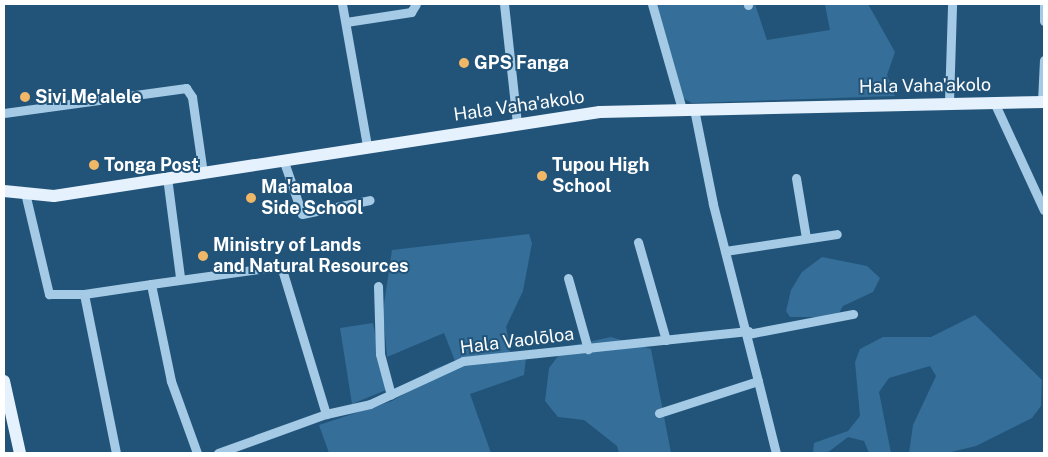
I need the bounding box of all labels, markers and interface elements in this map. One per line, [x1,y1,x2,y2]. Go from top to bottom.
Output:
place label: GPS Fanga [474,52,569,74]
marker: GPS Fanga [458,57,470,69]
street label: Hala Vaha'akolo [859,74,991,98]
place label: Sivi Me'alele [35,86,142,108]
street label: Hala Vaha'akolo [452,86,586,126]
marker: Sivi Me'alele [19,91,31,103]
place label: Tonga Post [104,154,199,176]
place label: Tupou High School [552,155,649,198]
marker: Tonga Post [88,159,100,171]
marker: Tupou High School [536,170,548,182]
place label: Ma'amaloa Side School [261,177,363,220]
marker: Ma'amaloa Side School [245,192,257,204]
place label: Ministry of Lands and Natural Resources [213,235,409,278]
marker: Ministry of Lands and Natural Resources [197,250,209,262]
street label: Hala Vaolōloa [459,323,575,359]

